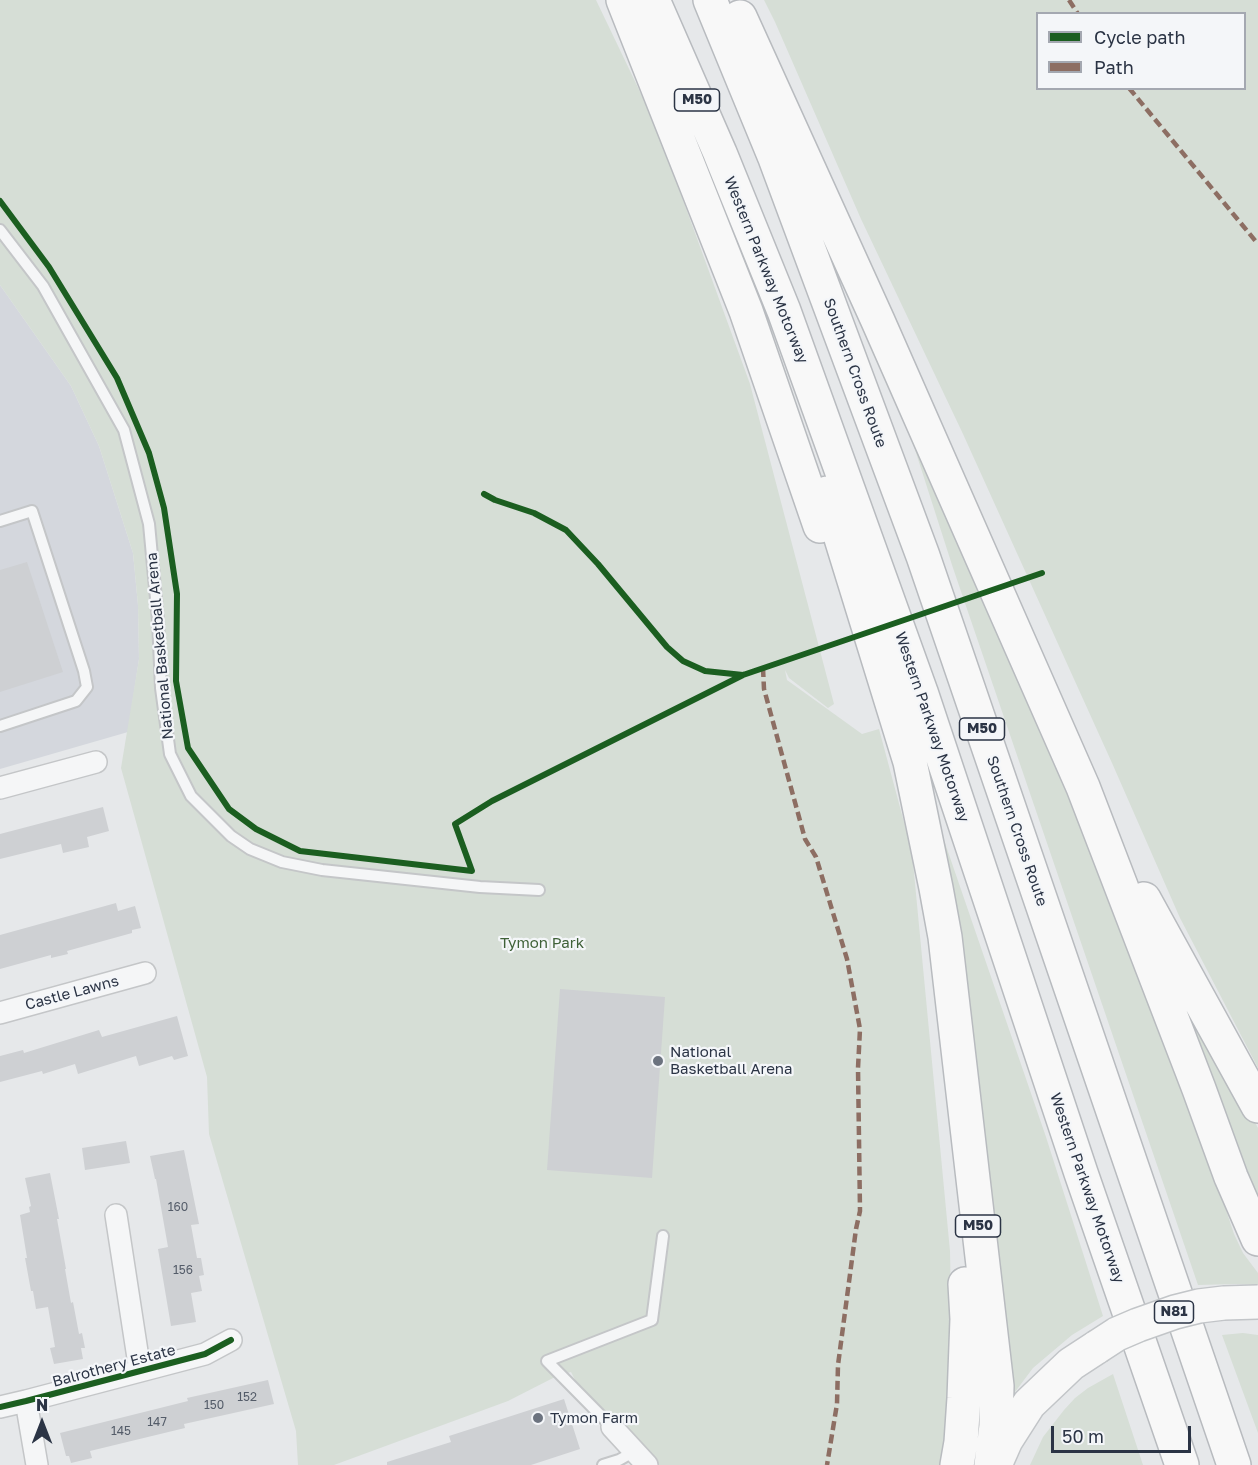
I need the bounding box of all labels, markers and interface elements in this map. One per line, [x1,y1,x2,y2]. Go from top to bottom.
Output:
legend [1036,12,1246,90]
text: Cycle path [1094,26,1186,48]
text: Path [1094,56,1134,78]
road number: M50 [674,89,720,111]
street label: Western Parkway Motorway [720,174,812,366]
street label: Southern Cross Route [820,296,890,450]
street label: National Basketball Arena [143,552,177,740]
street label: Western Parkway Motorway [891,629,973,825]
road number: M50 [960,718,1004,740]
street label: Southern Cross Route [983,753,1051,909]
park label: Tymon Park [500,934,584,952]
street label: Castle Lawns [23,972,121,1014]
place label: National Basketball Arena [670,1043,793,1078]
marker: National Basketball Arena [651,1054,665,1068]
street label: Western Parkway Motorway [1046,1090,1128,1286]
house number: 160 [168,1200,188,1214]
road number: M50 [956,1215,1000,1237]
house number: 156 [173,1263,193,1277]
road number: N81 [1154,1301,1194,1323]
street label: Balrothery Estate [51,1341,177,1391]
house number: 152 [237,1390,257,1404]
north arrow [12,1393,72,1453]
text: N [36,1395,48,1415]
house number: 150 [204,1398,224,1412]
place label: Tymon Farm [550,1409,638,1427]
marker: Tymon Farm [531,1411,545,1425]
scale bar [1054,1414,1194,1452]
house number: 147 [147,1415,167,1429]
house number: 145 [111,1424,131,1438]
text: 50 m [1062,1425,1104,1447]

